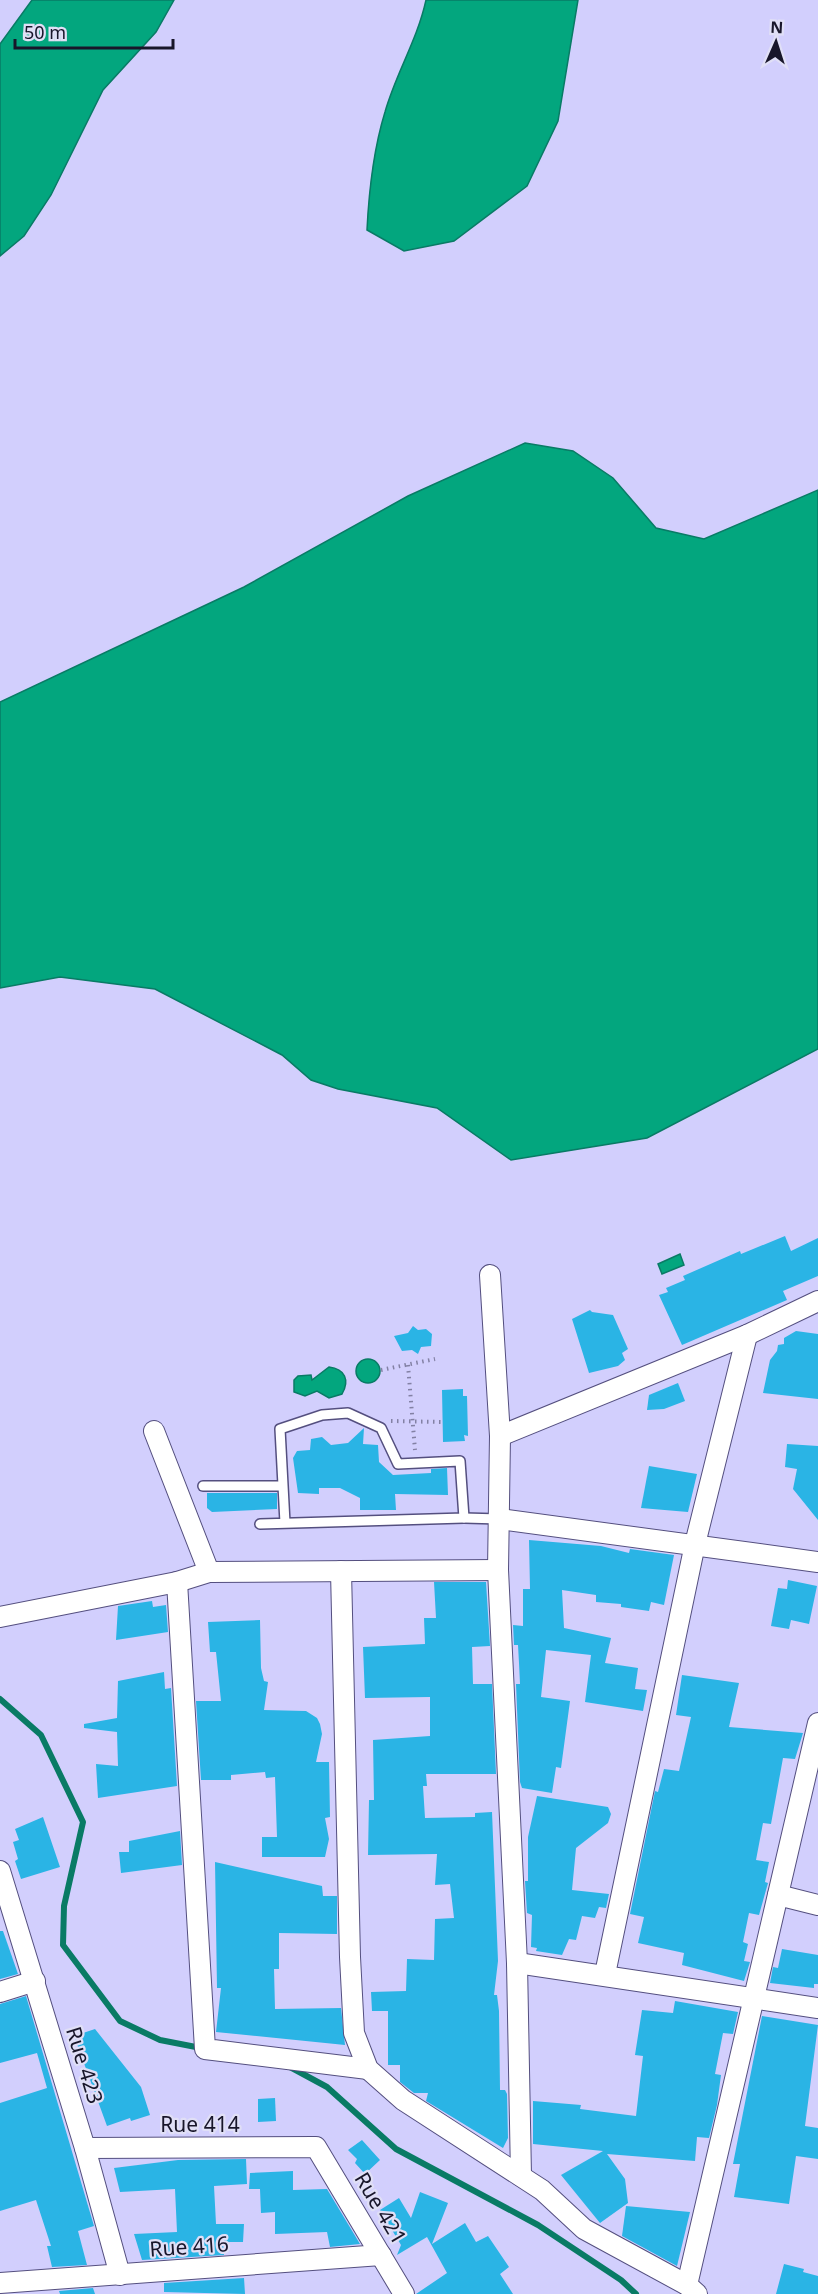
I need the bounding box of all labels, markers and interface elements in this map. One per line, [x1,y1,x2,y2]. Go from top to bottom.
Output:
scale bar [15,12,172,50]
north arrow [746,12,806,72]
text: N [770,16,784,38]
text: 50 m [24,20,66,44]
street label: Rue 423 [60,2023,110,2107]
street label: Rue 414 [160,2110,240,2138]
street label: Rue 421 [349,2167,413,2249]
street label: Rue 416 [148,2229,230,2263]

